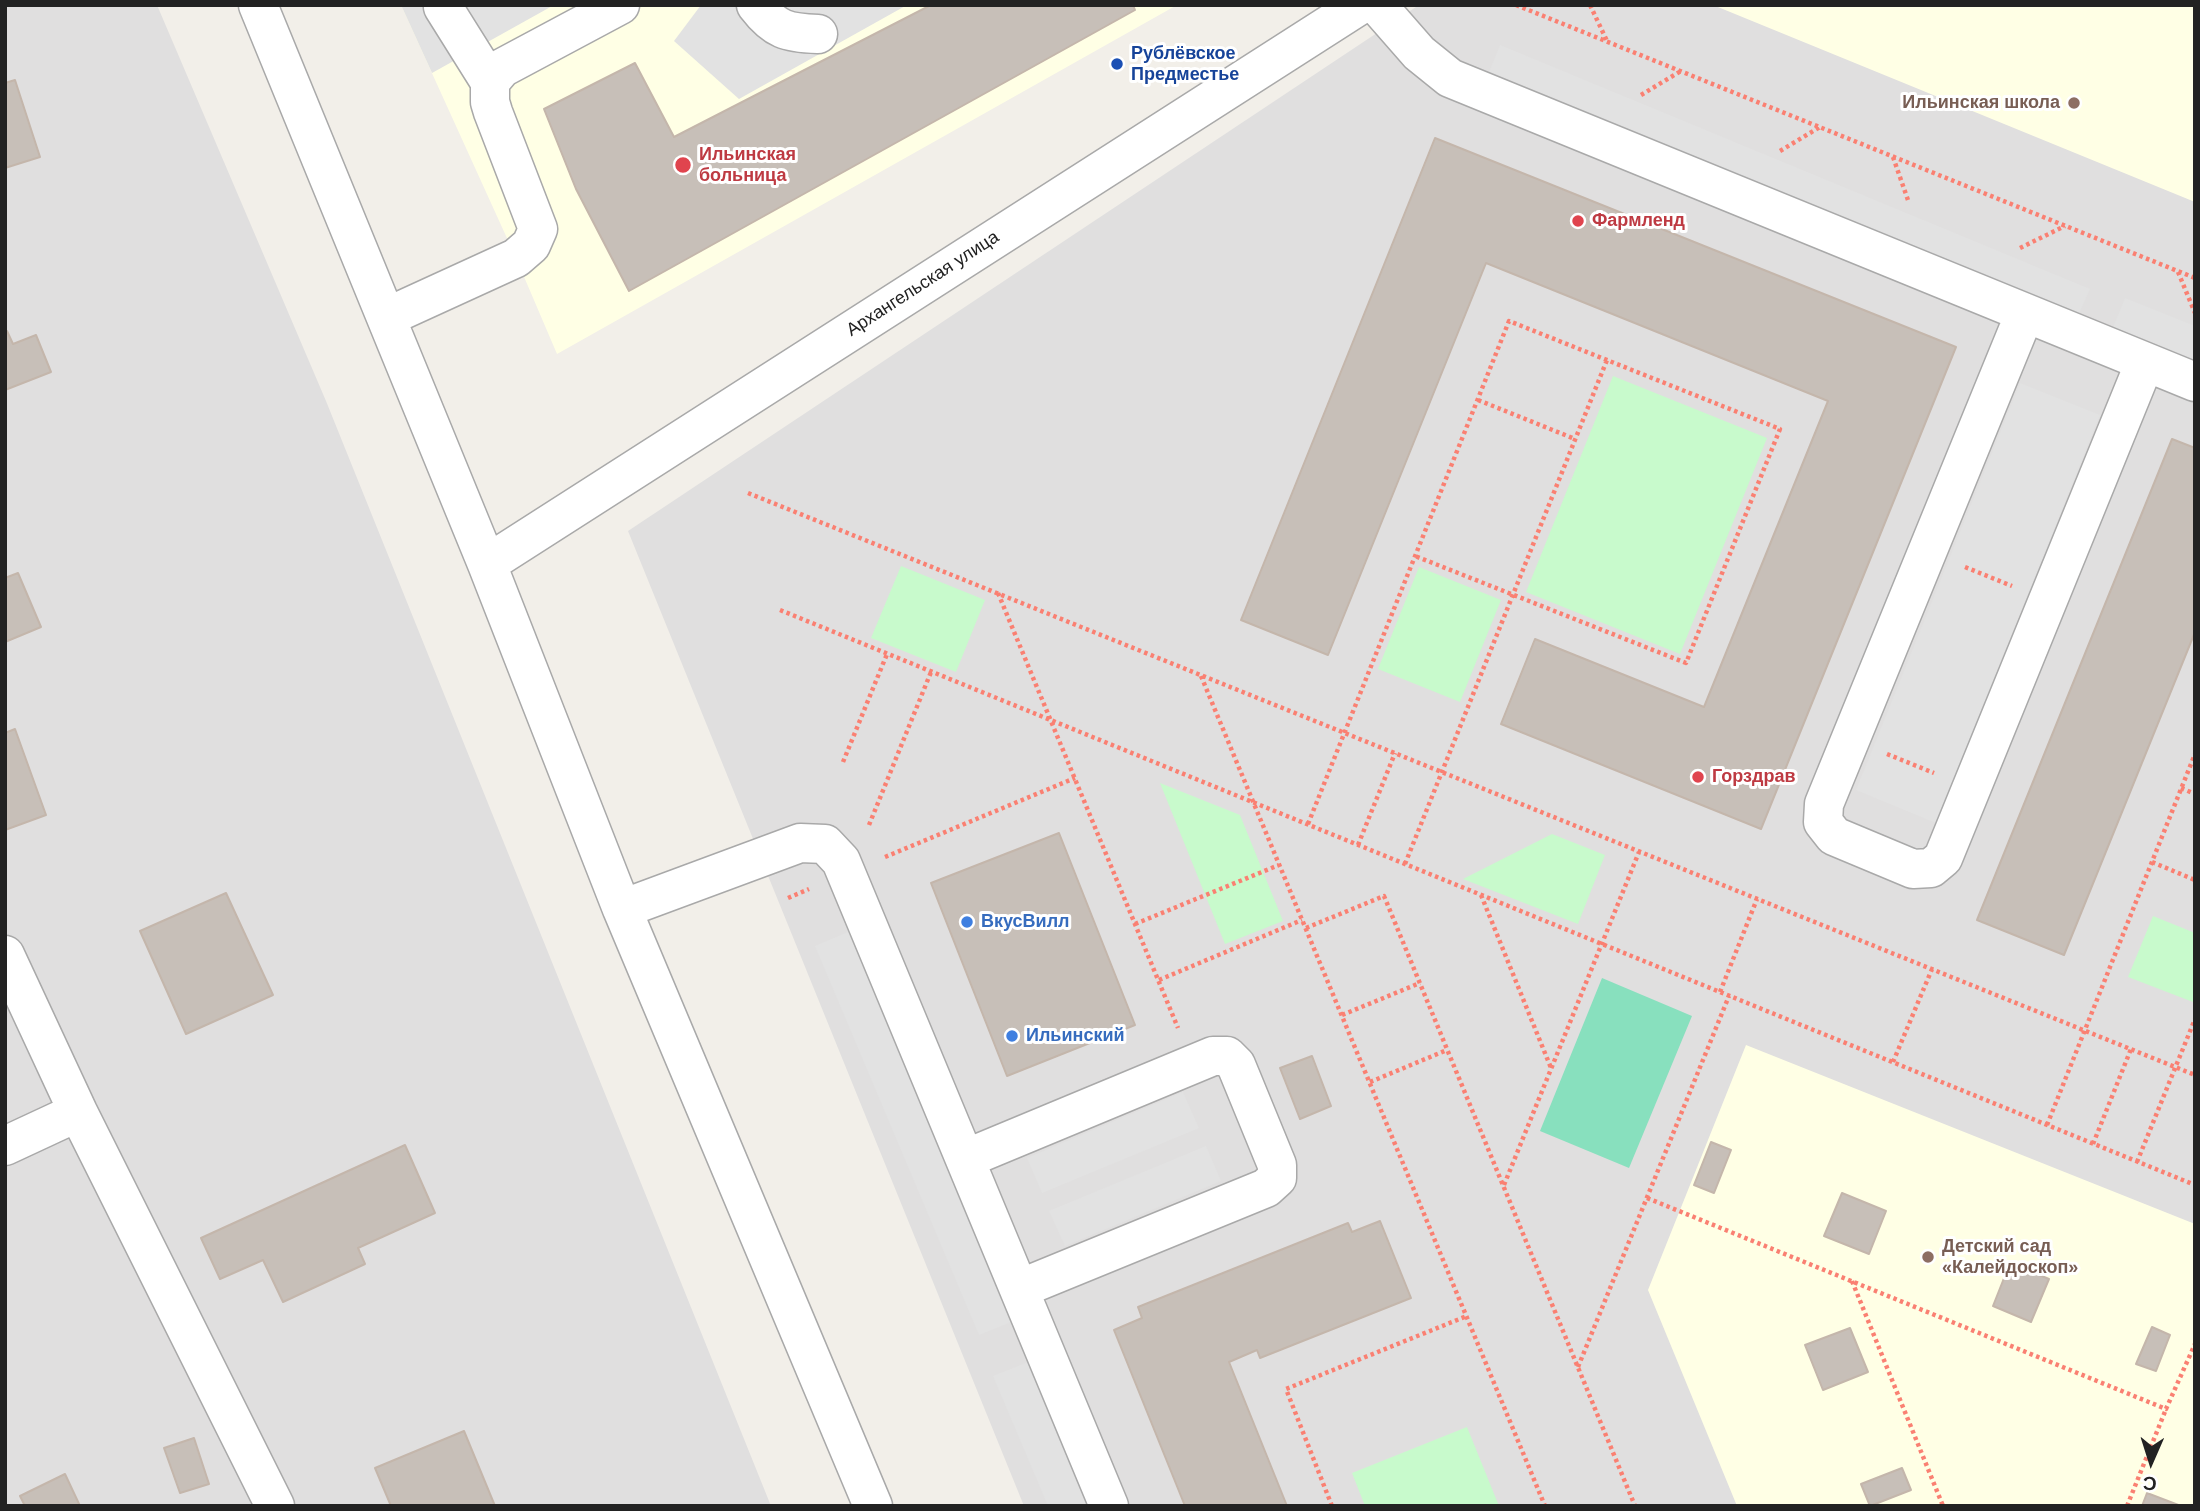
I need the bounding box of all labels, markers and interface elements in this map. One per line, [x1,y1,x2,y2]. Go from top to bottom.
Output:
place label: Рублёвское Предместье [1131,43,1239,86]
marker: Рублёвское Предместье [1109,56,1125,72]
place label: Ильинская школа [1902,92,2060,114]
marker: Ильинская школа [2066,95,2082,111]
place label: Ильинская больница [699,144,796,186]
marker: Ильинская больница [673,155,693,175]
place label: Фармленд [1592,210,1685,232]
marker: Фармленд [1570,213,1586,229]
street label: Архангельская улица [843,227,1003,341]
place label: Горздрав [1712,766,1796,788]
marker: Горздрав [1690,769,1706,785]
place label: ВкусВилл [981,911,1070,933]
marker: ВкусВилл [959,914,975,930]
place label: Ильинский [1026,1025,1125,1047]
marker: Ильинский [1004,1028,1020,1044]
place label: Детский сад «Калейдоскоп» [1942,1236,2078,1278]
marker: Детский сад «Калейдоскоп» [1920,1249,1936,1265]
north arrow [2116,1427,2186,1497]
text: С [2142,1473,2157,1494]

